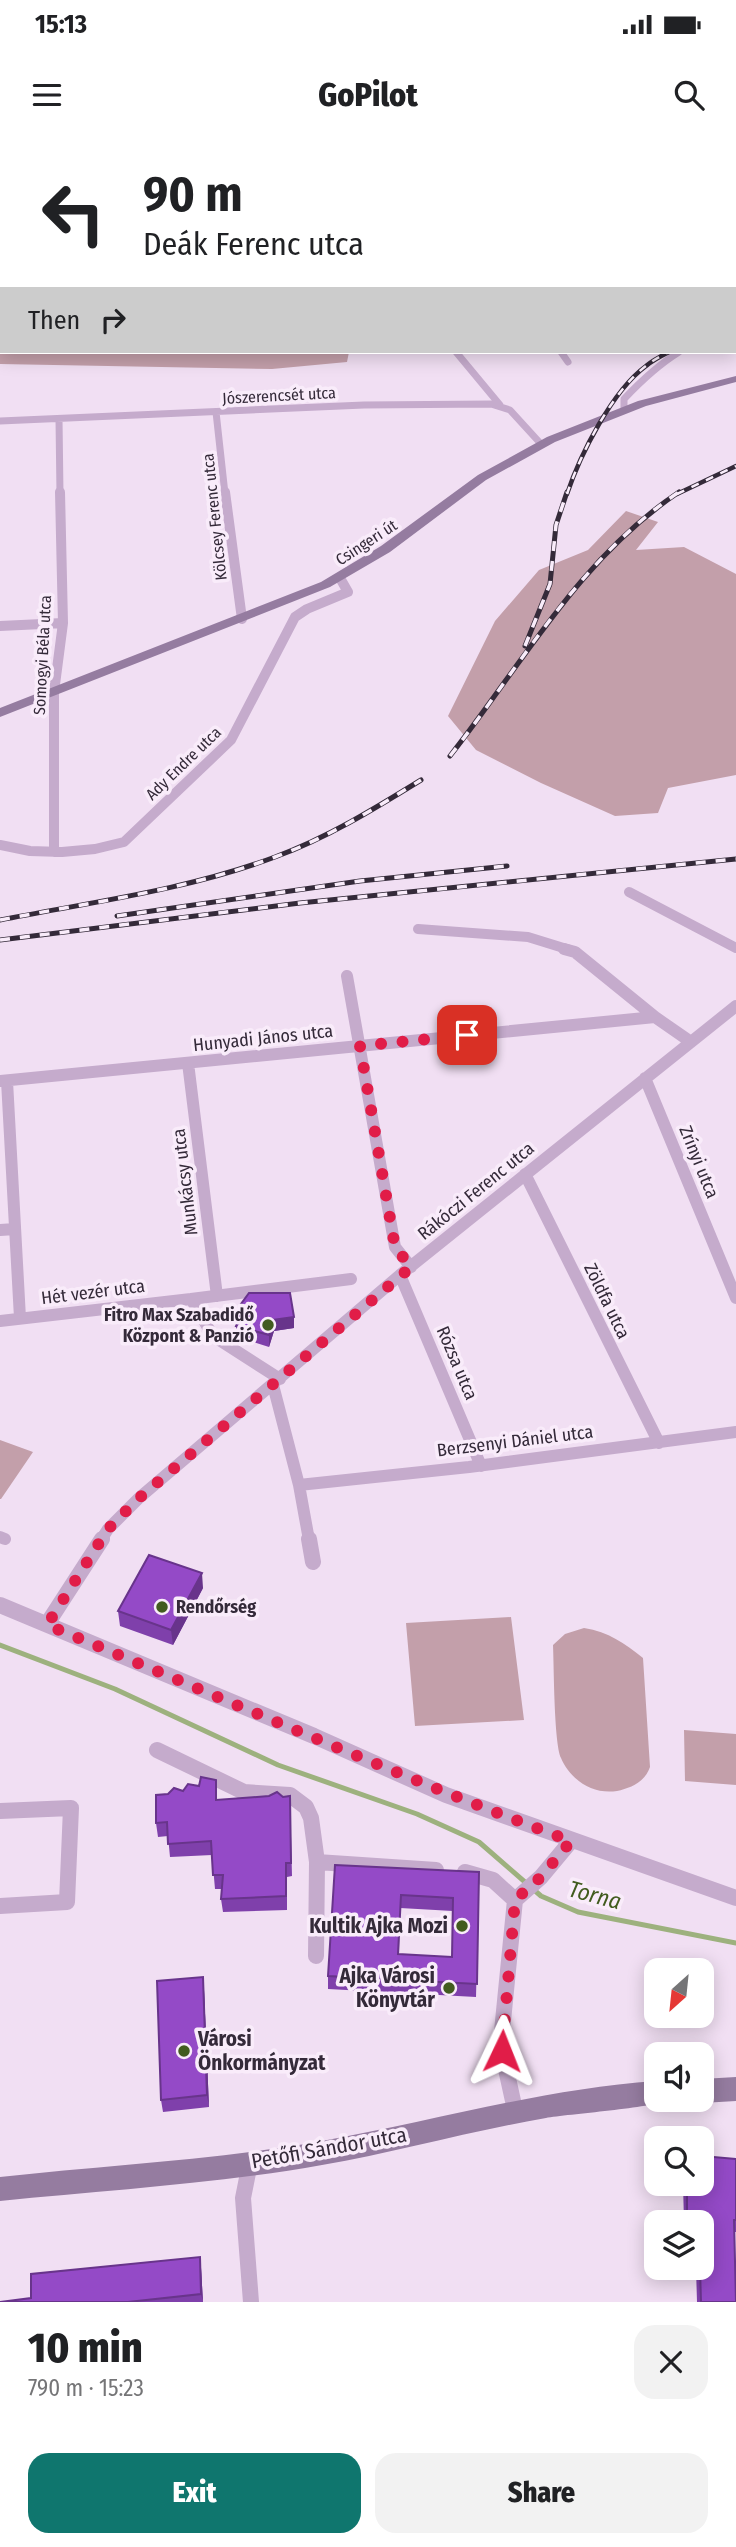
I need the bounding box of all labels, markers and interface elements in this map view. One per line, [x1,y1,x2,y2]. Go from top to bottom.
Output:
text: 15:13 [35,9,87,40]
icon: menu [28,76,66,114]
text: GoPilot [318,76,418,114]
icon: search [670,76,708,114]
text: 90 m [143,165,243,224]
icon: left [28,168,119,259]
text: Deák Ferenc utca [143,225,364,263]
icon: right [94,301,132,339]
text: Then [28,305,80,336]
street label: Jószerencsét utca [222,383,336,408]
street label: Kölcsey Ferenc utca [198,452,231,581]
street label: Csingeri út [332,515,401,569]
street label: Somogyi Béla utca [30,595,55,715]
street label: Ady Endre utca [142,723,225,804]
pin [437,1005,497,1065]
icon: arrive [448,1016,486,1054]
street label: Hunyadi János utca [192,1020,334,1056]
street label: Zrínyi utca [674,1122,724,1202]
street label: Munkácsy utca [168,1127,202,1237]
street label: Rákóczi Ferenc utca [413,1137,539,1245]
street label: Zöldfa utca [579,1260,635,1343]
street label: Hét vezér utca [40,1275,146,1309]
place label: Fitro Max Szabadidő Központ & Panzió [104,1304,254,1347]
marker: Fitro Max Szabadidő Központ & Panzió [260,1317,276,1333]
street label: Rózsa utca [432,1323,482,1403]
street label: Berzsenyi Dániel utca [436,1420,594,1461]
place label: Rendőrség [176,1596,256,1618]
marker: Rendőrség [154,1599,170,1615]
water label: Torna [566,1875,624,1915]
place label: Kultik Ajka Mozi [309,1913,448,1939]
marker: Kultik Ajka Mozi [454,1918,470,1934]
north arrow [644,1958,714,2028]
map controls [644,1958,714,2280]
place label: Ajka Városi Könyvtár [338,1963,435,2013]
marker: Ajka Városi Könyvtár [441,1980,457,1996]
position arrow [465,2014,539,2088]
place label: Városi Önkormányzat [197,2026,326,2076]
button: sound [644,2042,714,2112]
marker: Városi Önkormányzat [176,2043,192,2059]
street label: Petőfi Sándor utca [249,2122,409,2174]
button: search [644,2126,714,2196]
button: layers [644,2210,714,2280]
text: 10 min [28,2323,143,2373]
button: close [634,2325,708,2399]
text: 790 m · 15:23 [28,2374,144,2402]
button: Exit [28,2453,361,2533]
button: Share [375,2453,708,2533]

